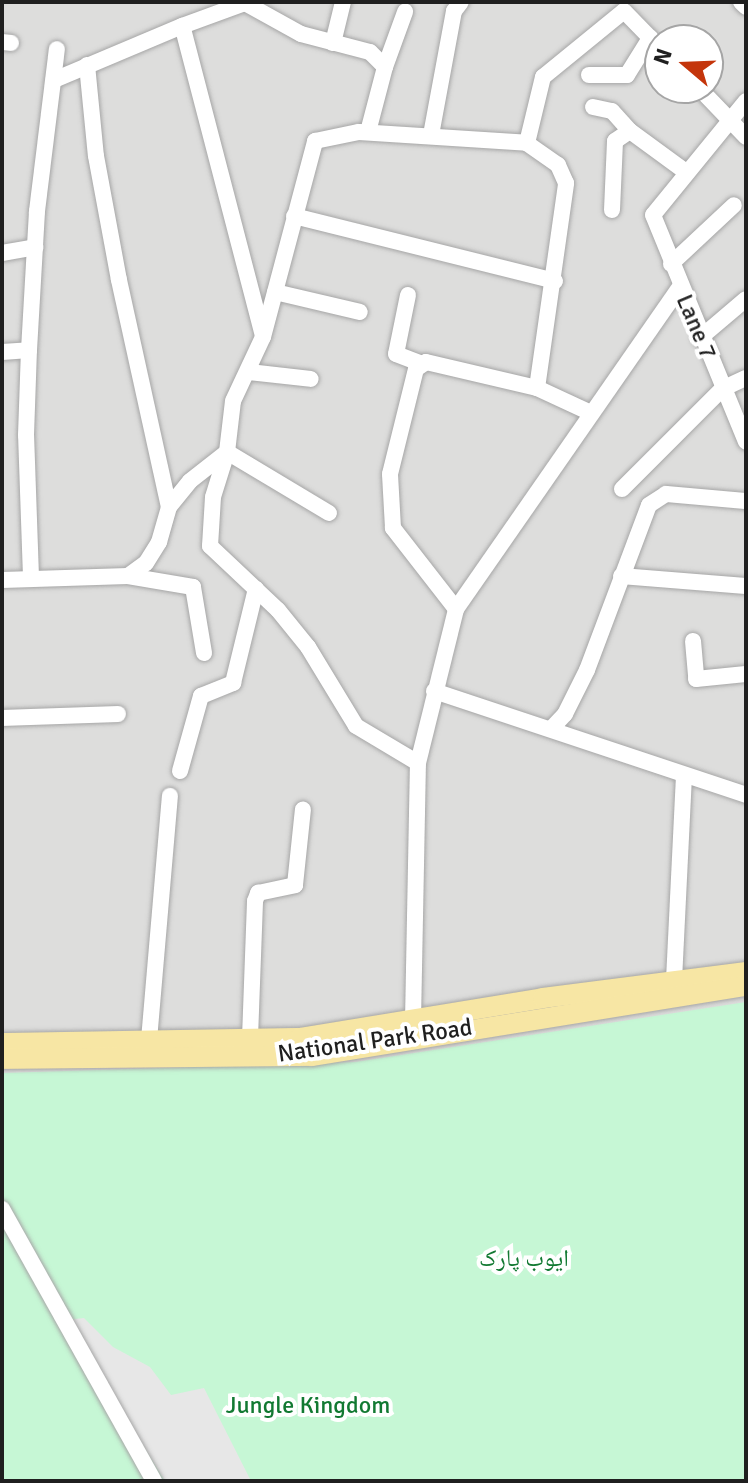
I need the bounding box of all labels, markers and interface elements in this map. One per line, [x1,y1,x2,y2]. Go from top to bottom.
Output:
north arrow [644,24,724,104]
text: N [647,45,678,68]
street label: Lane 7 [669,290,723,364]
street label: National Park Road [276,1013,474,1069]
park label: ایوب پارک [479,1245,569,1273]
park label: Jungle Kingdom [226,1392,390,1420]

